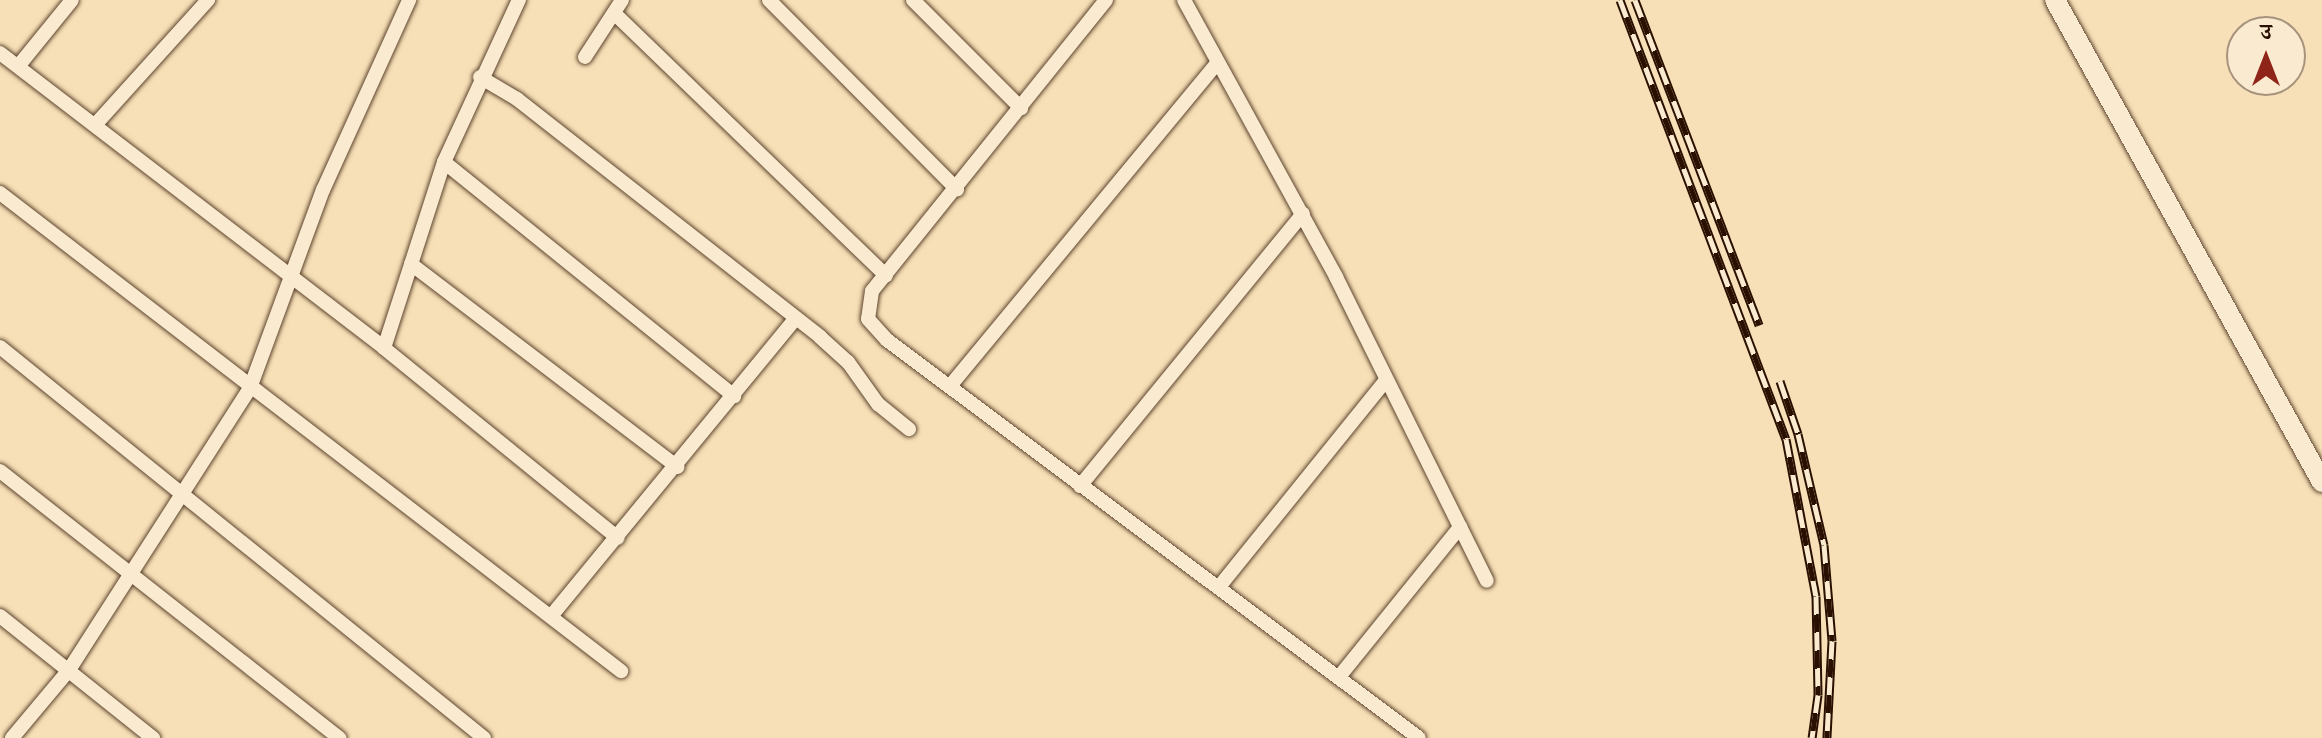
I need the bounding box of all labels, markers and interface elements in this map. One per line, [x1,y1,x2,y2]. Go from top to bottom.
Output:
north arrow [2226,16,2306,96]
text: उ [2260,18,2272,50]

